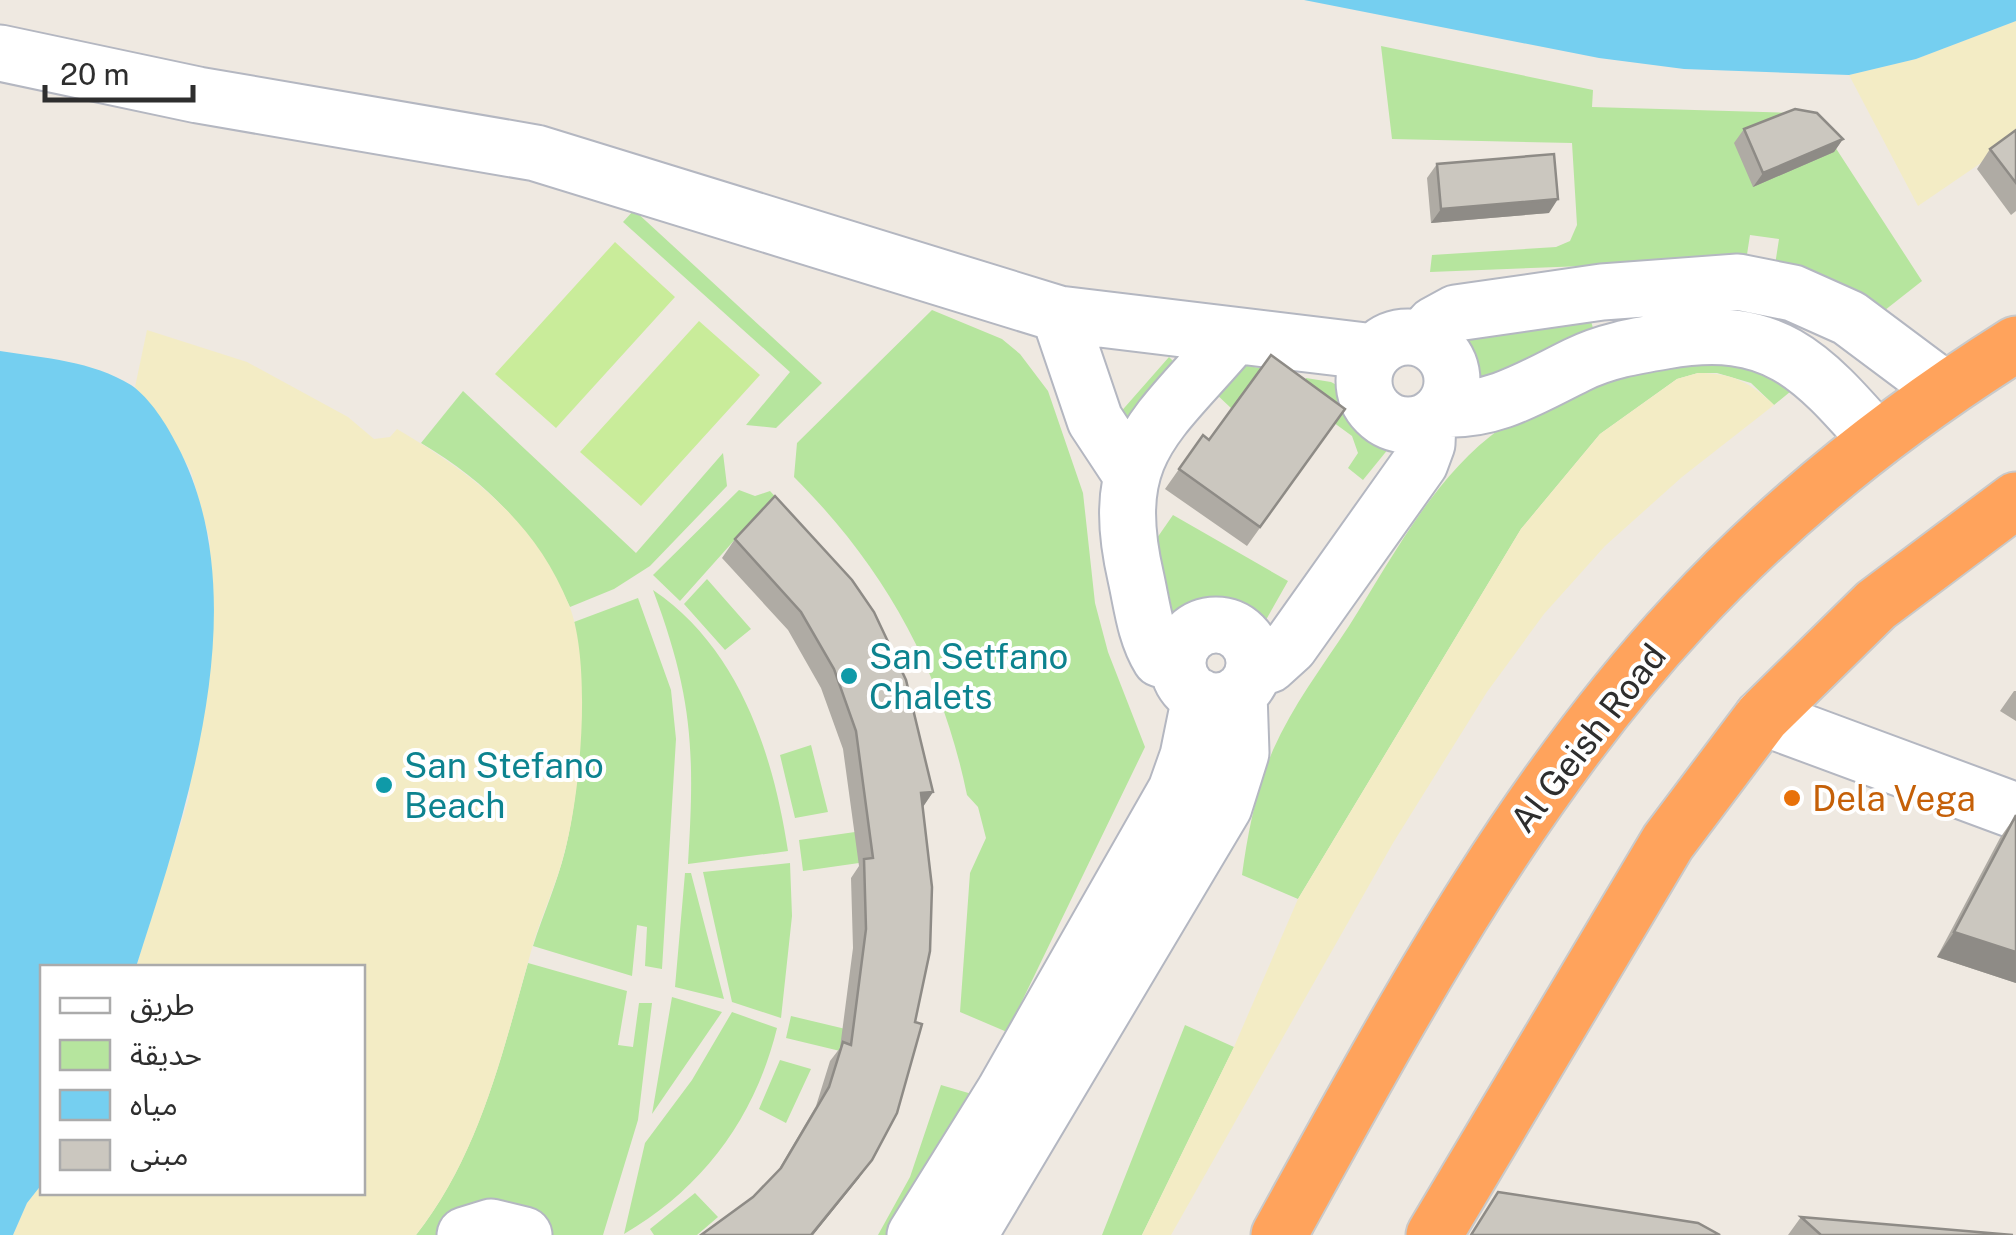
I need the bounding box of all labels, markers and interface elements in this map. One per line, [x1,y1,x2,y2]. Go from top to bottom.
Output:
scale bar [45,40,192,102]
text: 20 m [60,56,129,92]
place label: San Setfano Chalets [869,636,1068,717]
street label: Al Geish Road [1502,636,1674,840]
marker: San Setfano Chalets [838,665,860,687]
place label: San Stefano Beach [404,745,604,826]
marker: San Stefano Beach [373,774,395,796]
place label: Dela Vega [1812,778,1976,819]
marker: Dela Vega [1781,787,1803,809]
legend [40,965,365,1195]
text: طريق [130,986,195,1023]
text: حديقة [130,1036,202,1072]
text: مياه [130,1086,178,1122]
text: مبنى [130,1136,188,1172]

